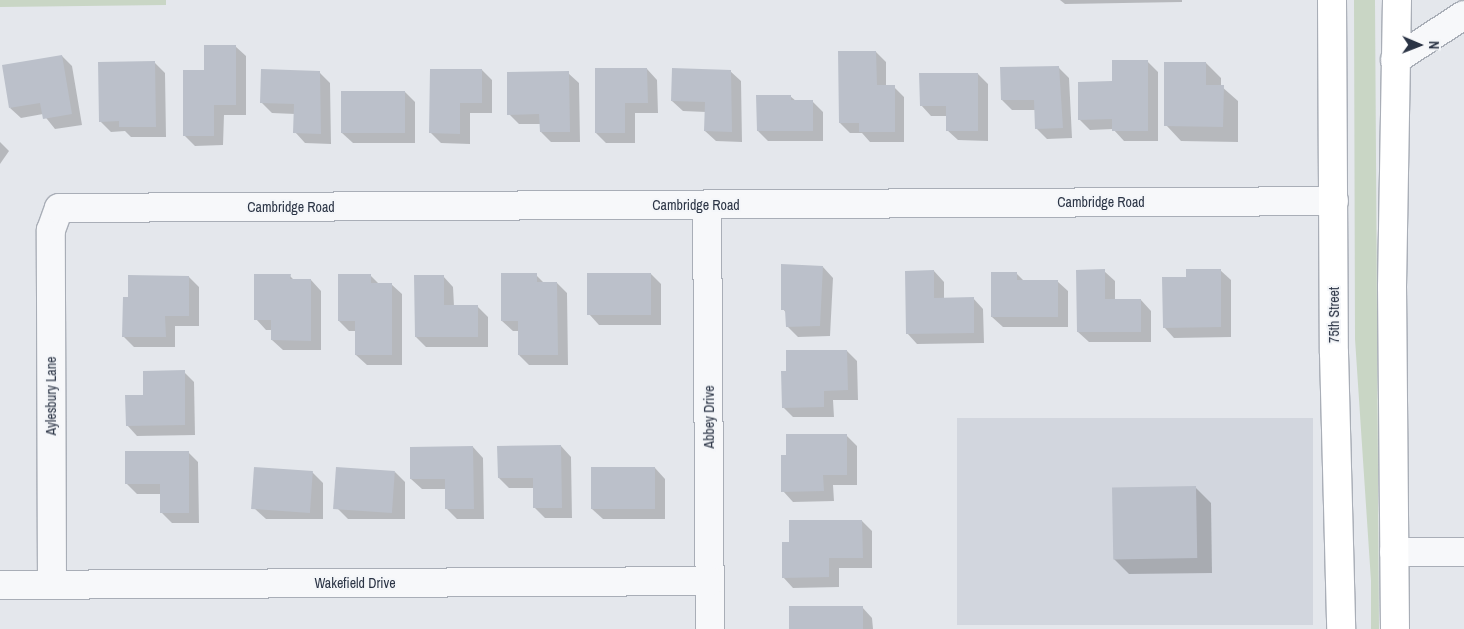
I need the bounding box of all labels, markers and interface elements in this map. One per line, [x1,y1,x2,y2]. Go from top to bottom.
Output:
north arrow [1394,20,1444,70]
text: N [1425,41,1443,50]
street label: Cambridge Road [1057,194,1145,210]
street label: Cambridge Road [652,197,740,213]
street label: Cambridge Road [247,199,335,215]
street label: 75th Street [1326,287,1342,343]
street label: Aylesbury Lane [43,357,59,435]
street label: Abbey Drive [701,385,717,449]
street label: Wakefield Drive [314,575,396,591]

